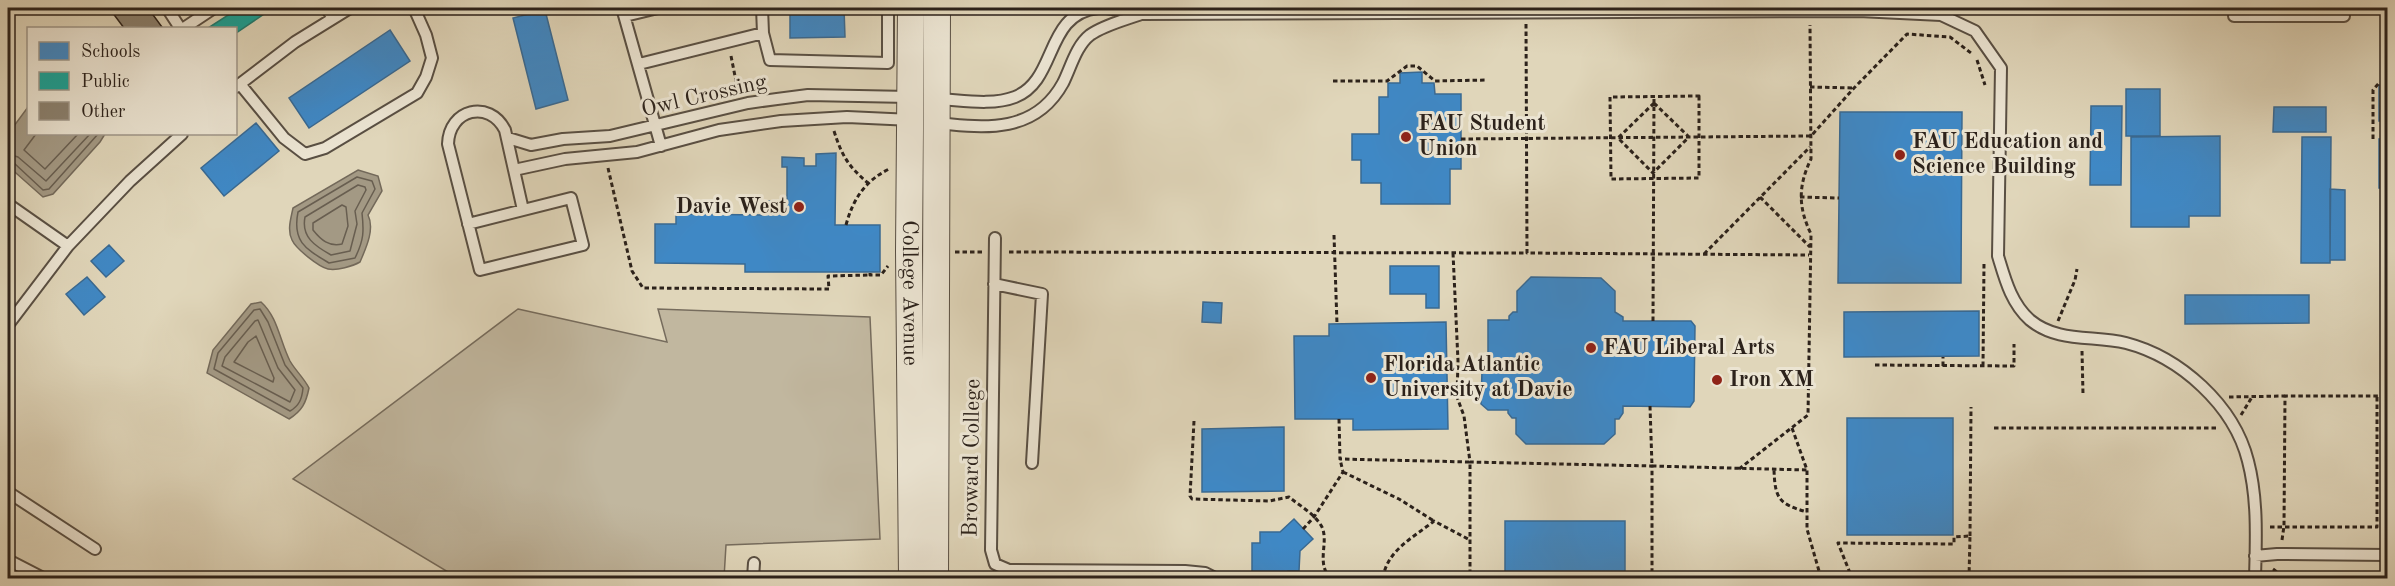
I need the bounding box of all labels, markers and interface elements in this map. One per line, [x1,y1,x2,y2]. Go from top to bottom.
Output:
legend [27,27,237,135]
text: Schools [81,43,141,61]
street label: Owl Crossing [639,71,769,121]
text: Public [81,73,130,91]
text: Other [81,103,126,121]
place label: FAU Student Union [1418,113,1545,160]
marker: FAU Student Union [1399,130,1413,144]
place label: FAU Education and Science Building [1912,131,2103,178]
marker: FAU Education and Science Building [1893,148,1907,162]
place label: Davie West [675,196,787,218]
marker: Davie West [792,200,806,214]
street label: College Avenue [898,220,921,366]
place label: FAU Liberal Arts [1603,337,1775,359]
marker: FAU Liberal Arts [1584,341,1598,355]
place label: Florida Atlantic University at Davie [1383,354,1573,401]
place label: Iron XM [1729,369,1814,391]
marker: Florida Atlantic University at Davie [1364,371,1378,385]
marker: Iron XM [1710,373,1724,387]
street label: Broward College [960,379,984,537]

